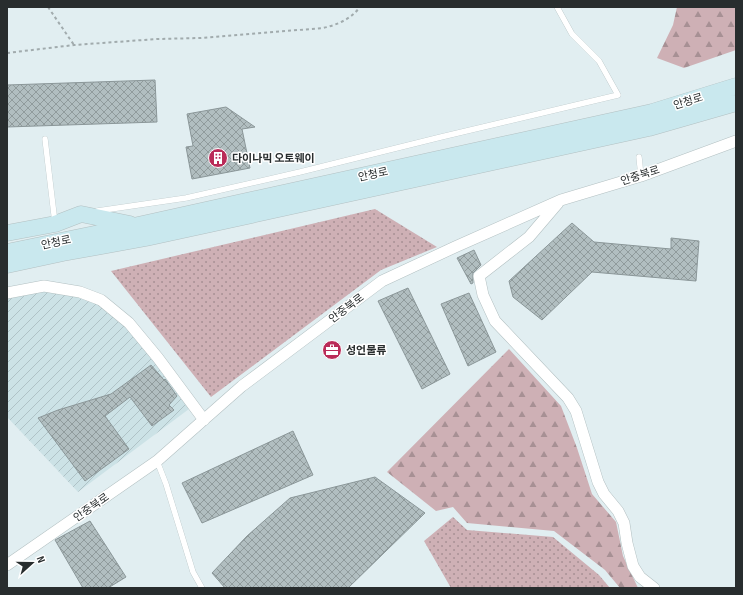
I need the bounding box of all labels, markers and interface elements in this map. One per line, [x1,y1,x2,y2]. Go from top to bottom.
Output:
street label: 안청로 [672,91,705,112]
building icon: 다이나믹 오토웨이 [207,147,229,169]
place label: 다이나믹 오토웨이 [232,152,315,165]
street label: 안중북로 [619,163,661,188]
street label: 안청로 [357,165,389,184]
street label: 안청로 [40,233,72,252]
street label: 안중북로 [326,291,366,326]
office icon: 성언물류 [321,339,343,361]
place label: 성언물류 [346,344,386,357]
street label: 안중북로 [71,490,112,524]
north arrow [12,543,52,583]
text: N [34,555,48,565]

